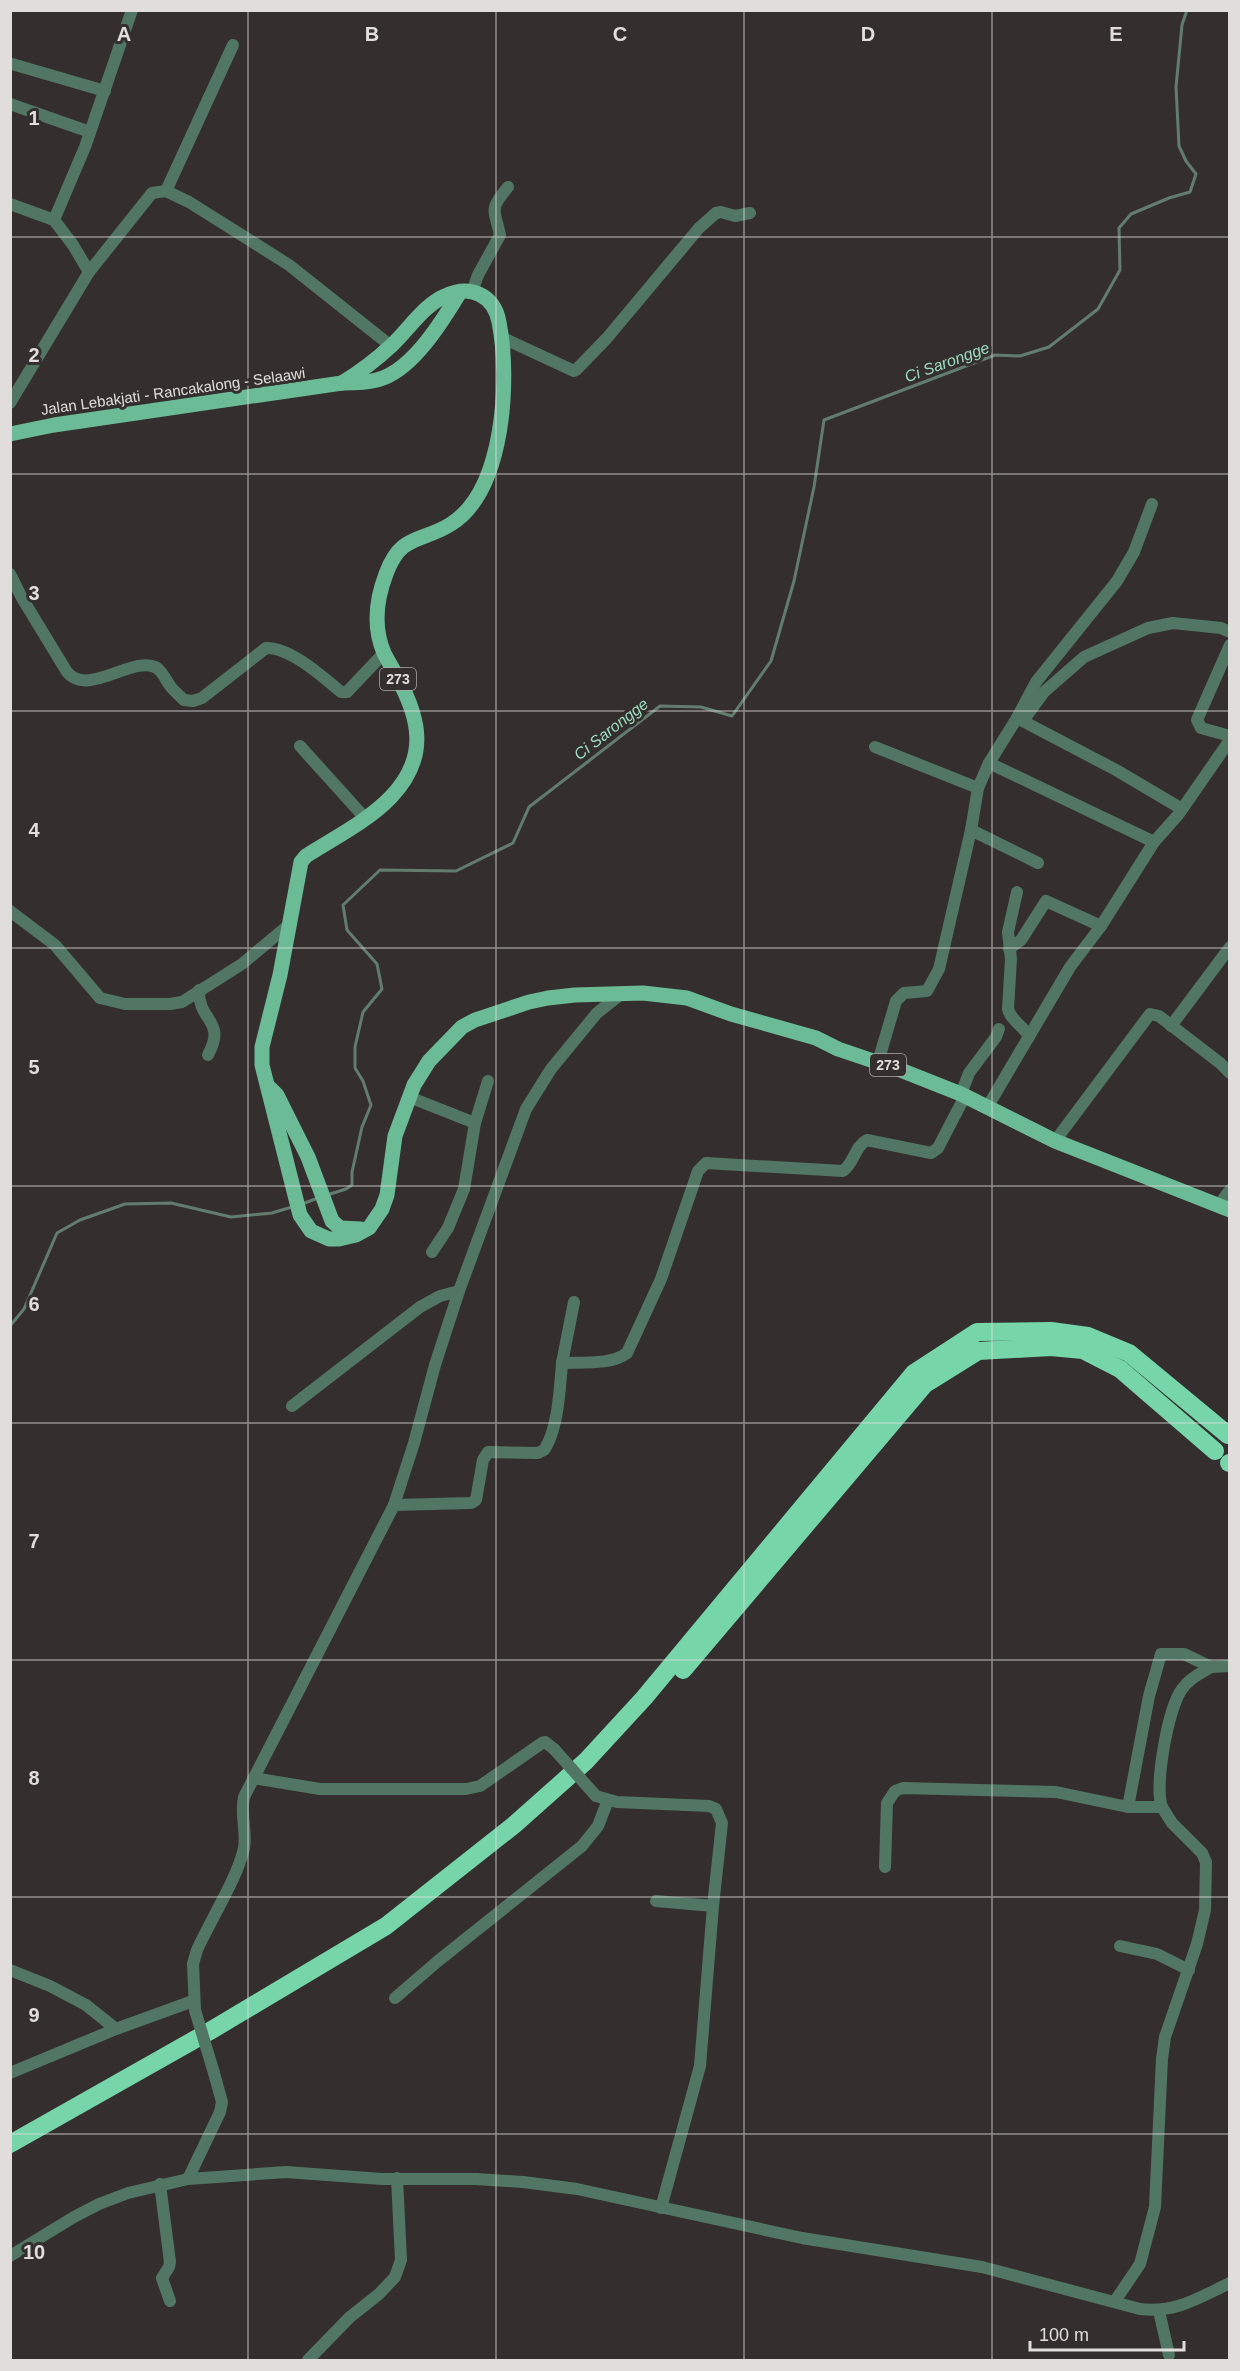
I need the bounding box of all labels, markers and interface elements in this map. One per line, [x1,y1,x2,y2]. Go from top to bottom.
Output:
text: A [117,23,131,45]
text: B [365,23,379,45]
text: C [613,23,627,45]
text: D [861,23,875,45]
text: E [1109,23,1123,45]
text: 1 [28,107,40,129]
water label: Ci Sarongge [902,339,992,385]
text: 2 [28,344,40,366]
street label: Jalan Lebakjati - Rancakalong - Selaawi [40,364,306,418]
text: 3 [28,582,40,604]
road number: 273 [380,668,416,690]
water label: Ci Sarongge [571,695,651,763]
text: 4 [28,819,40,841]
road number: 273 [870,1054,906,1076]
text: 5 [28,1056,40,1078]
text: 6 [28,1293,40,1315]
text: 7 [28,1530,40,1552]
text: 8 [28,1767,40,1789]
text: 9 [28,2004,40,2026]
text: 10 [23,2241,45,2263]
scale bar [1030,2314,1184,2352]
text: 100 m [1039,2325,1089,2345]

